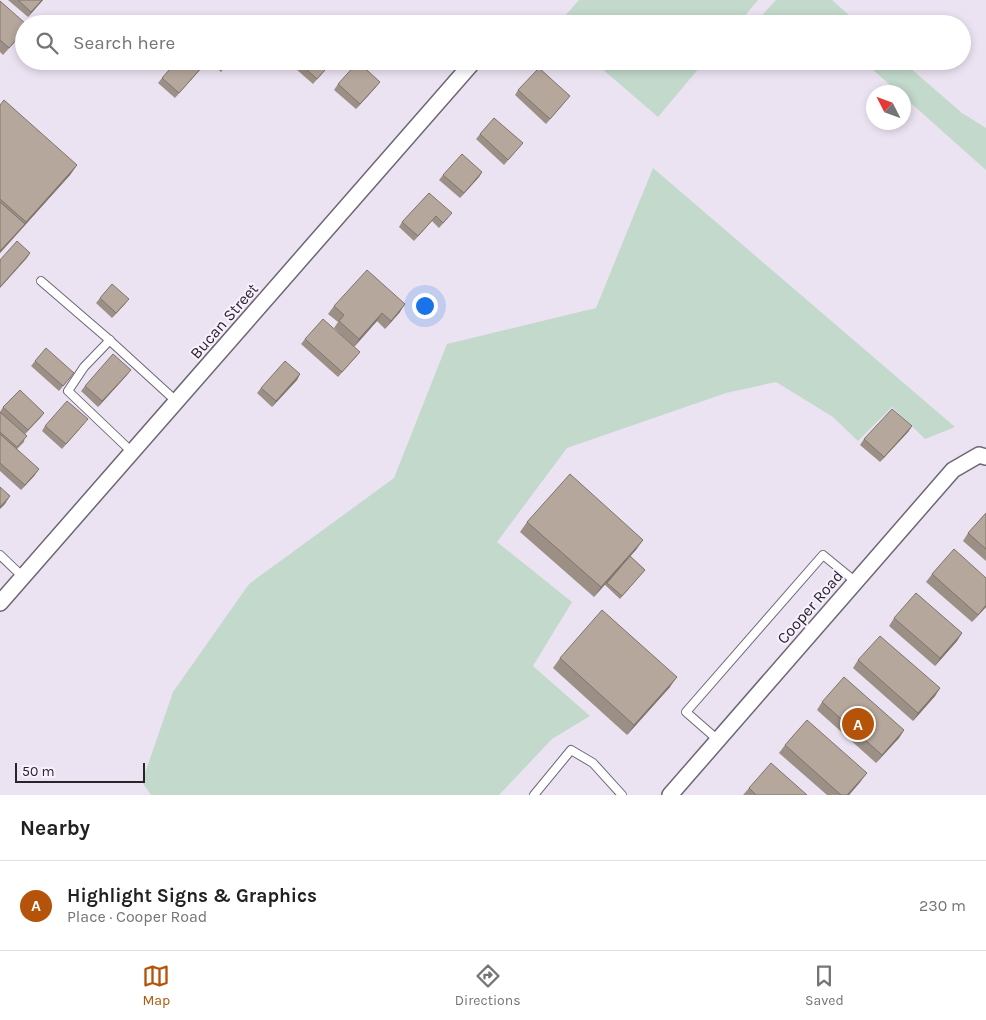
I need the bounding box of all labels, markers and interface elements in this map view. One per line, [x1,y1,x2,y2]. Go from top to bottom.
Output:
search box [15,15,971,70]
icon: search [33,29,61,57]
text: Search here [73,32,175,54]
north arrow [866,85,911,130]
street label: Bucan Street [186,279,262,363]
your location [412,293,438,319]
street label: Cooper Road [773,566,847,648]
pin: A [842,705,874,743]
scale bar [15,760,145,783]
text: 50 m [22,763,55,780]
text: Nearby [20,816,90,840]
text: Highlight Signs & Graphics [67,885,317,907]
text: A [31,896,41,915]
text: 230 m [919,896,966,915]
text: Place · Cooper Road [67,907,207,926]
tab: Map [142,962,170,1009]
tab: Directions [455,962,521,1009]
tab: Saved [805,962,844,1009]

